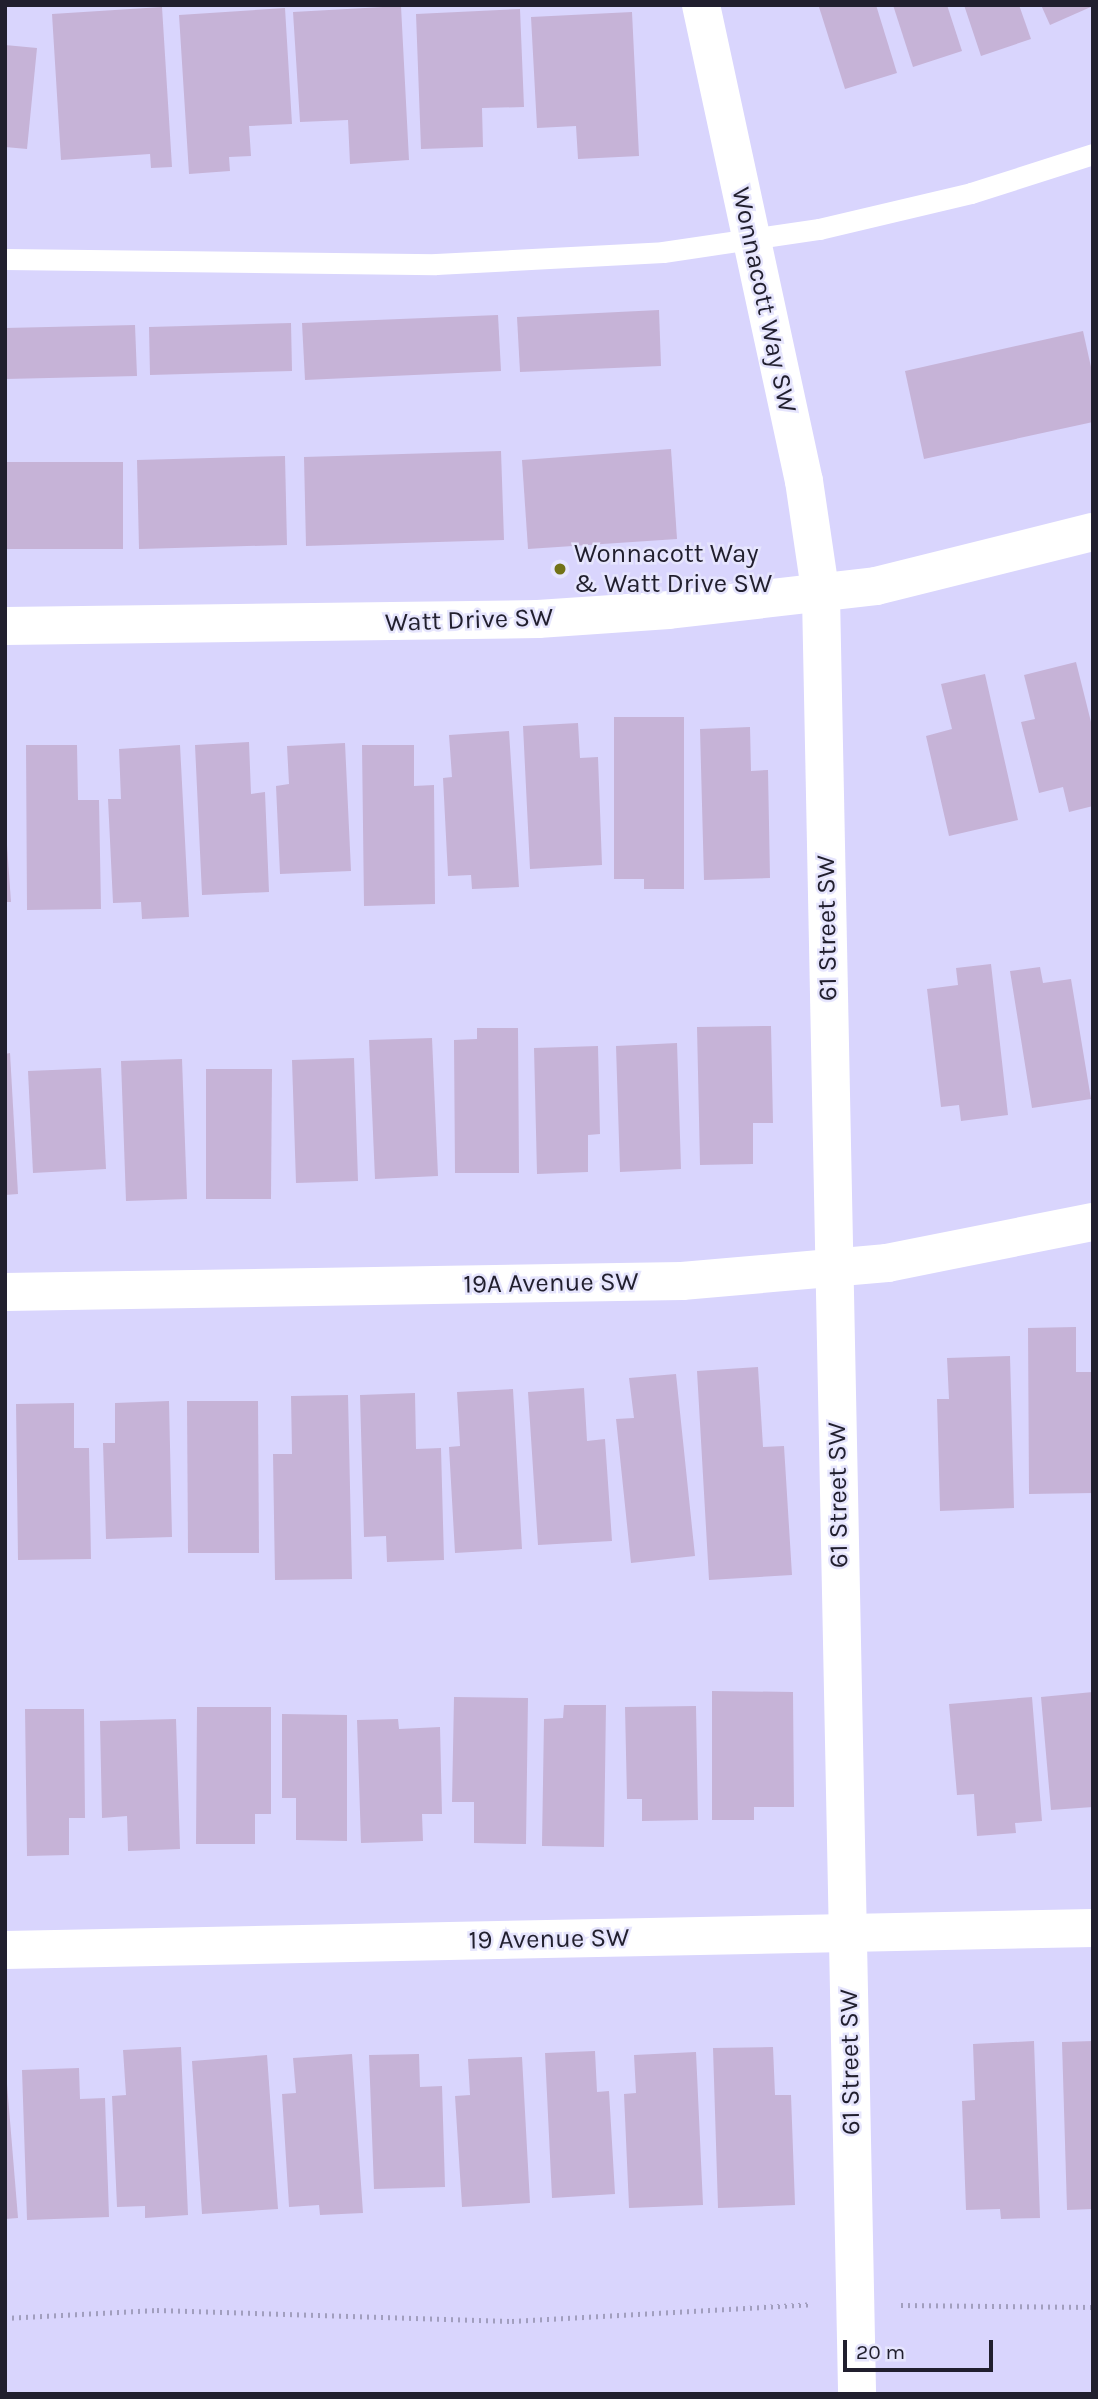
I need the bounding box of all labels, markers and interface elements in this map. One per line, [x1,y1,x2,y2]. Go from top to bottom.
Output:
street label: Wonnacott Way SW [725,184,803,416]
place label: Wonnacott Way & Watt Drive SW [574,538,772,600]
marker: Wonnacott Way & Watt Drive SW [552,561,568,577]
street label: Watt Drive SW [384,601,554,639]
street label: 61 Street SW [810,855,844,1001]
street label: 19A Avenue SW [463,1266,639,1300]
street label: 61 Street SW [821,1422,855,1568]
street label: 19 Avenue SW [468,1922,630,1956]
street label: 61 Street SW [833,1989,867,2135]
scale bar [846,2326,996,2370]
text: 20 m [856,2340,905,2364]

